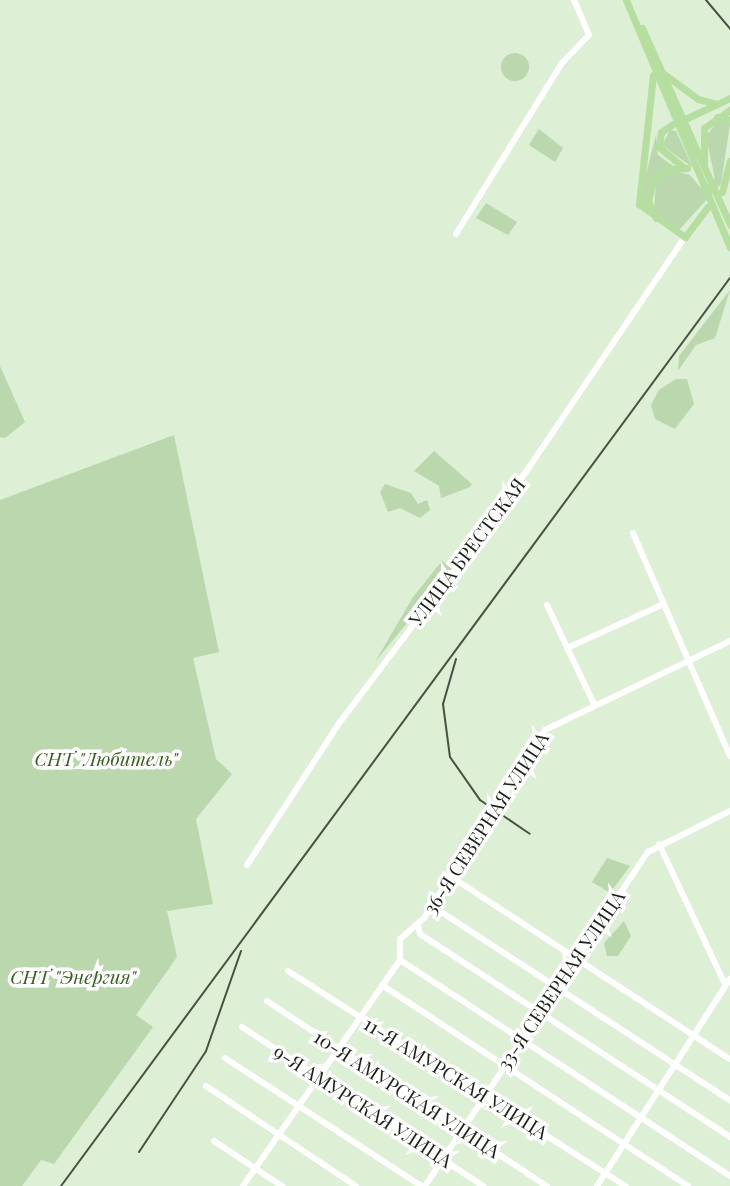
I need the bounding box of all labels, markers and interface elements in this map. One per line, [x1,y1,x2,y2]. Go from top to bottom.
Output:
street label: УЛИЦА БРЕСТСКАЯ [404,474,530,630]
street label: 36-Я СЕВЕРНАЯ УЛИЦА [418,728,554,918]
park label: СНТ "Любитель" [34,748,178,770]
street label: 33-Я СЕВЕРНАЯ УЛИЦА [492,886,630,1074]
park label: СНТ "Энергия" [10,966,136,988]
street label: 11-Я АМУРСКАЯ УЛИЦА [360,1012,552,1144]
street label: 10-Я АМУРСКАЯ УЛИЦА [310,1025,504,1163]
street label: 9-Я АМУРСКАЯ УЛИЦА [269,1040,457,1172]

